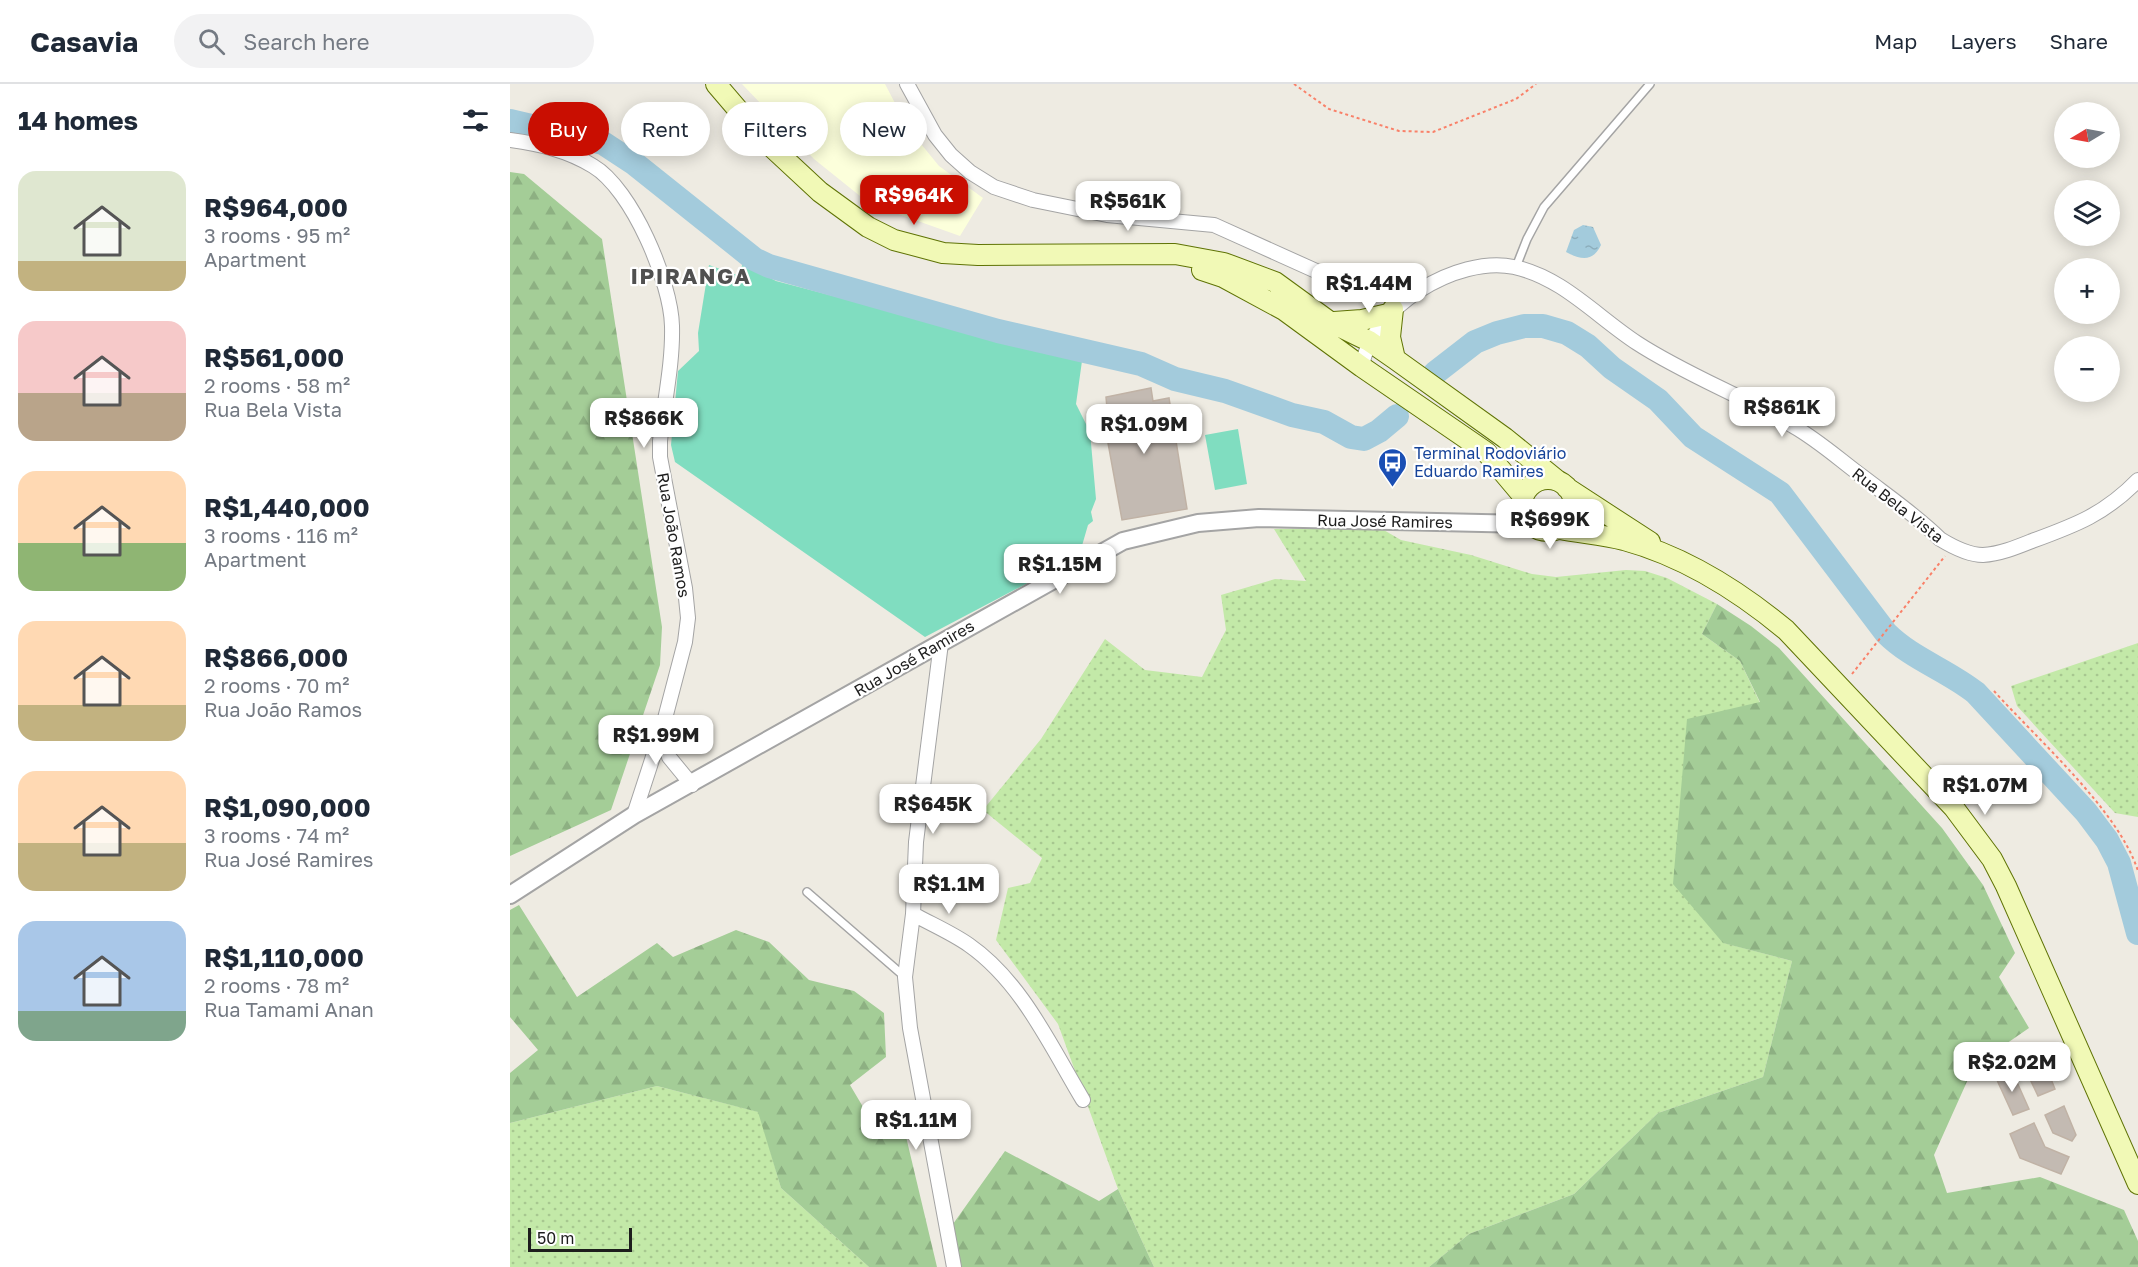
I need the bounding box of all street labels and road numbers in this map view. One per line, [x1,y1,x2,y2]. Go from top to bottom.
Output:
street label: Rua Bela Vista [1848,463,1948,547]
street label: Rua João Ramos [653,471,695,599]
street label: Rua José Ramires [1317,510,1453,532]
street label: Rua José Ramires [850,615,978,701]

